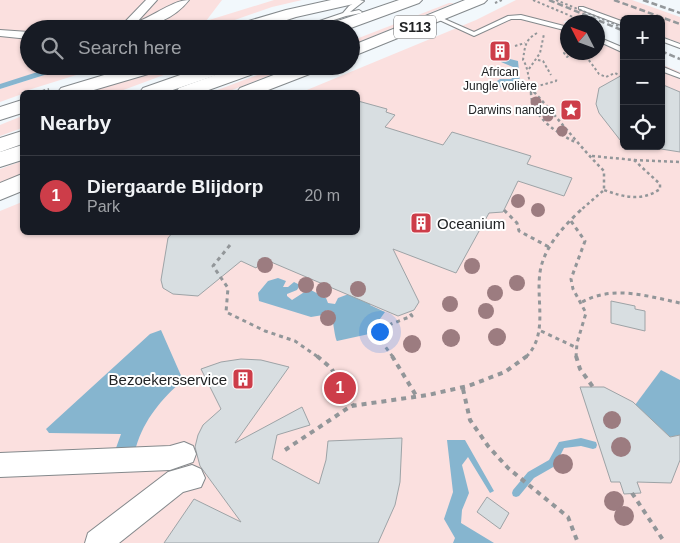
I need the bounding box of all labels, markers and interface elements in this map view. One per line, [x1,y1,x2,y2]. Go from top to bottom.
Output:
north arrow [560,15,605,60]
map controls [620,15,665,150]
button: + [620,15,665,60]
road number: S113 [394,16,436,38]
search box [20,20,360,75]
icon: search [38,34,66,62]
text: Search here [78,37,182,58]
building icon: African Jungle volière [488,39,512,63]
button: − [620,60,665,105]
place label: African Jungle volière [463,65,537,93]
place icon: Darwins nandoe [559,98,583,122]
place label: Darwins nandoe [468,103,555,117]
button: locate [620,105,665,150]
text: Nearby [40,111,111,134]
text: Diergaarde Blijdorp [87,176,263,197]
text: 1 [52,187,60,204]
text: 20 m [304,187,340,204]
text: Park [87,198,120,215]
building icon: Oceanium [409,211,433,235]
place label: Oceanium [437,215,505,232]
your location [367,319,393,345]
building icon: Bezoekersservice [231,367,255,391]
pin: 1 [324,369,356,407]
place label: Bezoekersservice [109,371,227,388]

